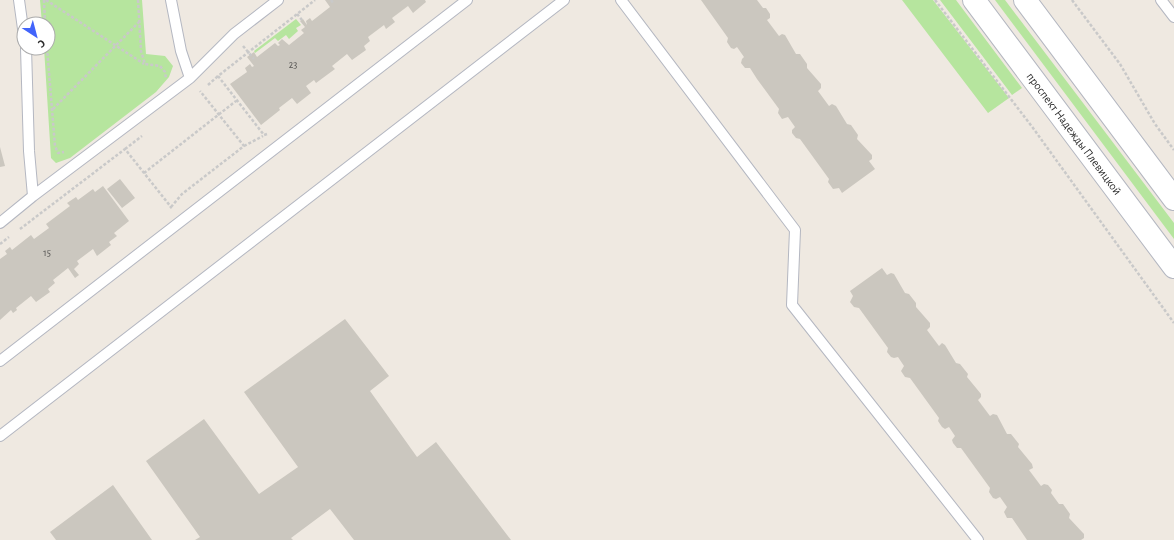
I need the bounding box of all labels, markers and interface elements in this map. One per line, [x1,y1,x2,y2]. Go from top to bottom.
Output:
north arrow [16,16,56,56]
text: С [36,37,47,50]
house number: 23 [289,60,297,70]
street label: проспект Надежды Плевицкой [1024,70,1124,197]
house number: 15 [43,248,51,258]

